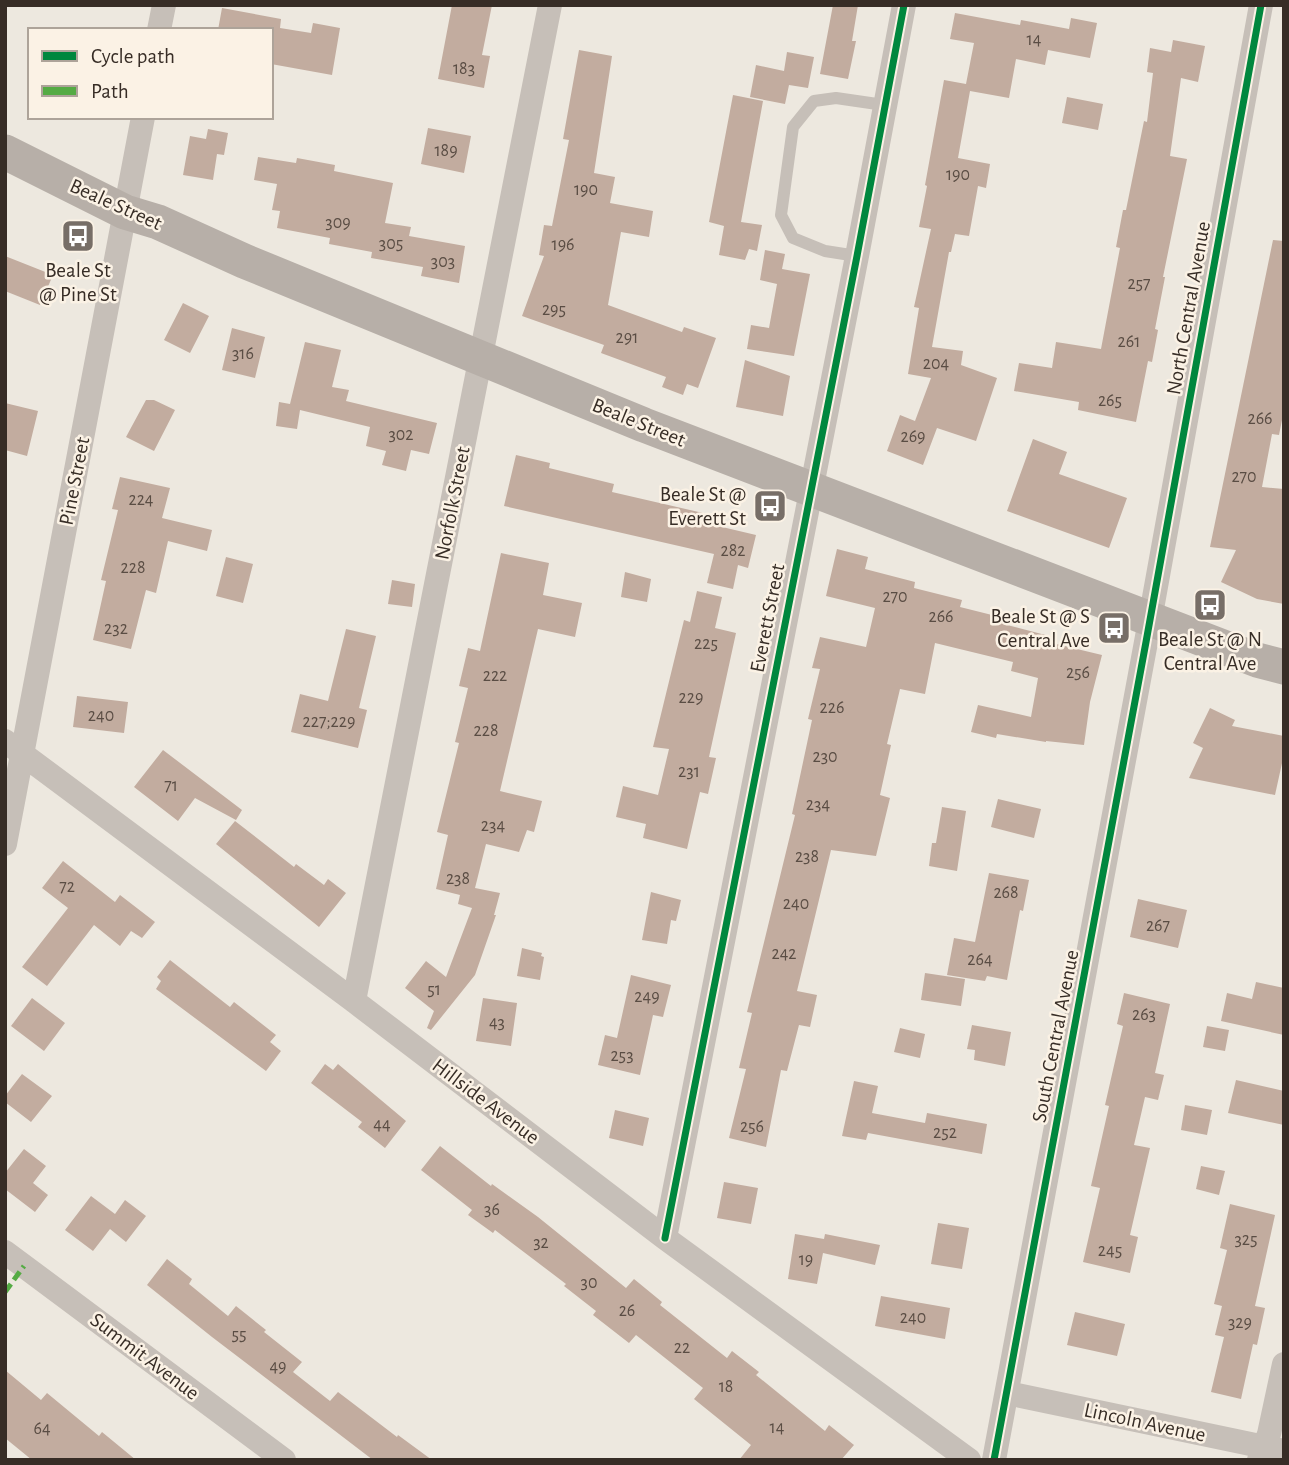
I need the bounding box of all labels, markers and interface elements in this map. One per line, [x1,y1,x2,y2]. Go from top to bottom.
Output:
legend [28,28,273,119]
house number: 14 [1027,31,1042,49]
text: Cycle path [91,46,175,67]
house number: 183 [453,60,475,78]
text: Path [91,81,129,102]
house number: 189 [434,142,458,160]
house number: 190 [946,166,970,184]
street label: Beale Street [67,175,165,234]
house number: 190 [574,181,598,199]
house number: 309 [325,214,351,232]
bus stop icon: Beale St @ Pine St [59,217,97,255]
street label: North Central Avenue [1163,220,1214,396]
house number: 305 [379,235,403,253]
house number: 196 [551,236,575,254]
house number: 303 [431,253,455,271]
place label: Beale St @ Pine St [39,260,117,305]
house number: 257 [1127,275,1151,293]
house number: 295 [542,301,566,319]
house number: 291 [616,329,638,347]
house number: 261 [1118,333,1140,351]
house number: 316 [232,345,254,363]
house number: 204 [923,355,950,373]
house number: 265 [1098,392,1122,410]
street label: Beale Street [589,394,689,451]
house number: 266 [1247,410,1273,428]
house number: 302 [388,426,414,444]
house number: 269 [900,428,926,446]
street label: Pine Street [56,435,93,527]
street label: Norfolk Street [431,444,474,561]
house number: 270 [1231,468,1257,486]
place label: Beale St @ Everett St [660,484,746,529]
bus stop icon: Beale St @ Everett St [751,487,789,525]
house number: 224 [128,491,154,509]
house number: 282 [721,542,745,560]
house number: 228 [121,559,145,577]
street label: Everett Street [747,562,788,674]
bus stop icon: Beale St @ N Central Ave [1191,586,1229,624]
house number: 270 [882,588,908,606]
place label: Beale St @ S Central Ave [990,606,1090,651]
house number: 266 [928,608,954,626]
bus stop icon: Beale St @ S Central Ave [1095,609,1133,647]
house number: 232 [104,620,128,638]
place label: Beale St @ N Central Ave [1158,629,1262,674]
house number: 225 [694,635,718,653]
house number: 256 [1066,664,1090,682]
house number: 222 [483,667,507,685]
house number: 229 [679,689,703,707]
house number: 226 [820,699,844,717]
house number: 240 [88,707,114,725]
house number: 227;229 [303,713,355,731]
house number: 228 [474,722,498,740]
house number: 230 [812,748,838,766]
house number: 231 [678,763,700,781]
house number: 71 [164,777,178,795]
house number: 234 [806,796,830,814]
house number: 234 [481,817,505,835]
house number: 238 [795,848,819,866]
house number: 238 [446,870,470,888]
house number: 72 [59,878,75,896]
house number: 268 [993,884,1019,902]
house number: 240 [783,895,809,913]
house number: 267 [1146,917,1170,935]
house number: 242 [771,945,797,963]
street label: South Central Avenue [1028,948,1083,1124]
house number: 264 [967,951,993,969]
house number: 51 [427,981,441,999]
house number: 249 [634,988,660,1006]
house number: 263 [1132,1006,1156,1024]
house number: 43 [489,1014,505,1032]
house number: 253 [610,1047,634,1065]
street label: Hillside Avenue [428,1055,543,1148]
house number: 44 [373,1116,391,1134]
house number: 256 [740,1118,764,1136]
house number: 252 [933,1124,957,1142]
house number: 36 [484,1201,500,1219]
house number: 325 [1234,1231,1258,1249]
house number: 32 [533,1234,549,1252]
house number: 245 [1098,1242,1122,1260]
house number: 19 [799,1251,813,1269]
house number: 30 [581,1274,597,1292]
house number: 26 [619,1302,635,1320]
street label: Summit Avenue [86,1309,203,1404]
house number: 240 [900,1309,926,1327]
house number: 329 [1228,1314,1252,1332]
house number: 55 [231,1326,247,1344]
house number: 22 [674,1339,690,1357]
house number: 49 [269,1358,287,1376]
house number: 18 [719,1378,733,1396]
street label: Lincoln Avenue [1082,1399,1208,1446]
house number: 14 [770,1419,785,1437]
house number: 64 [33,1420,51,1438]

